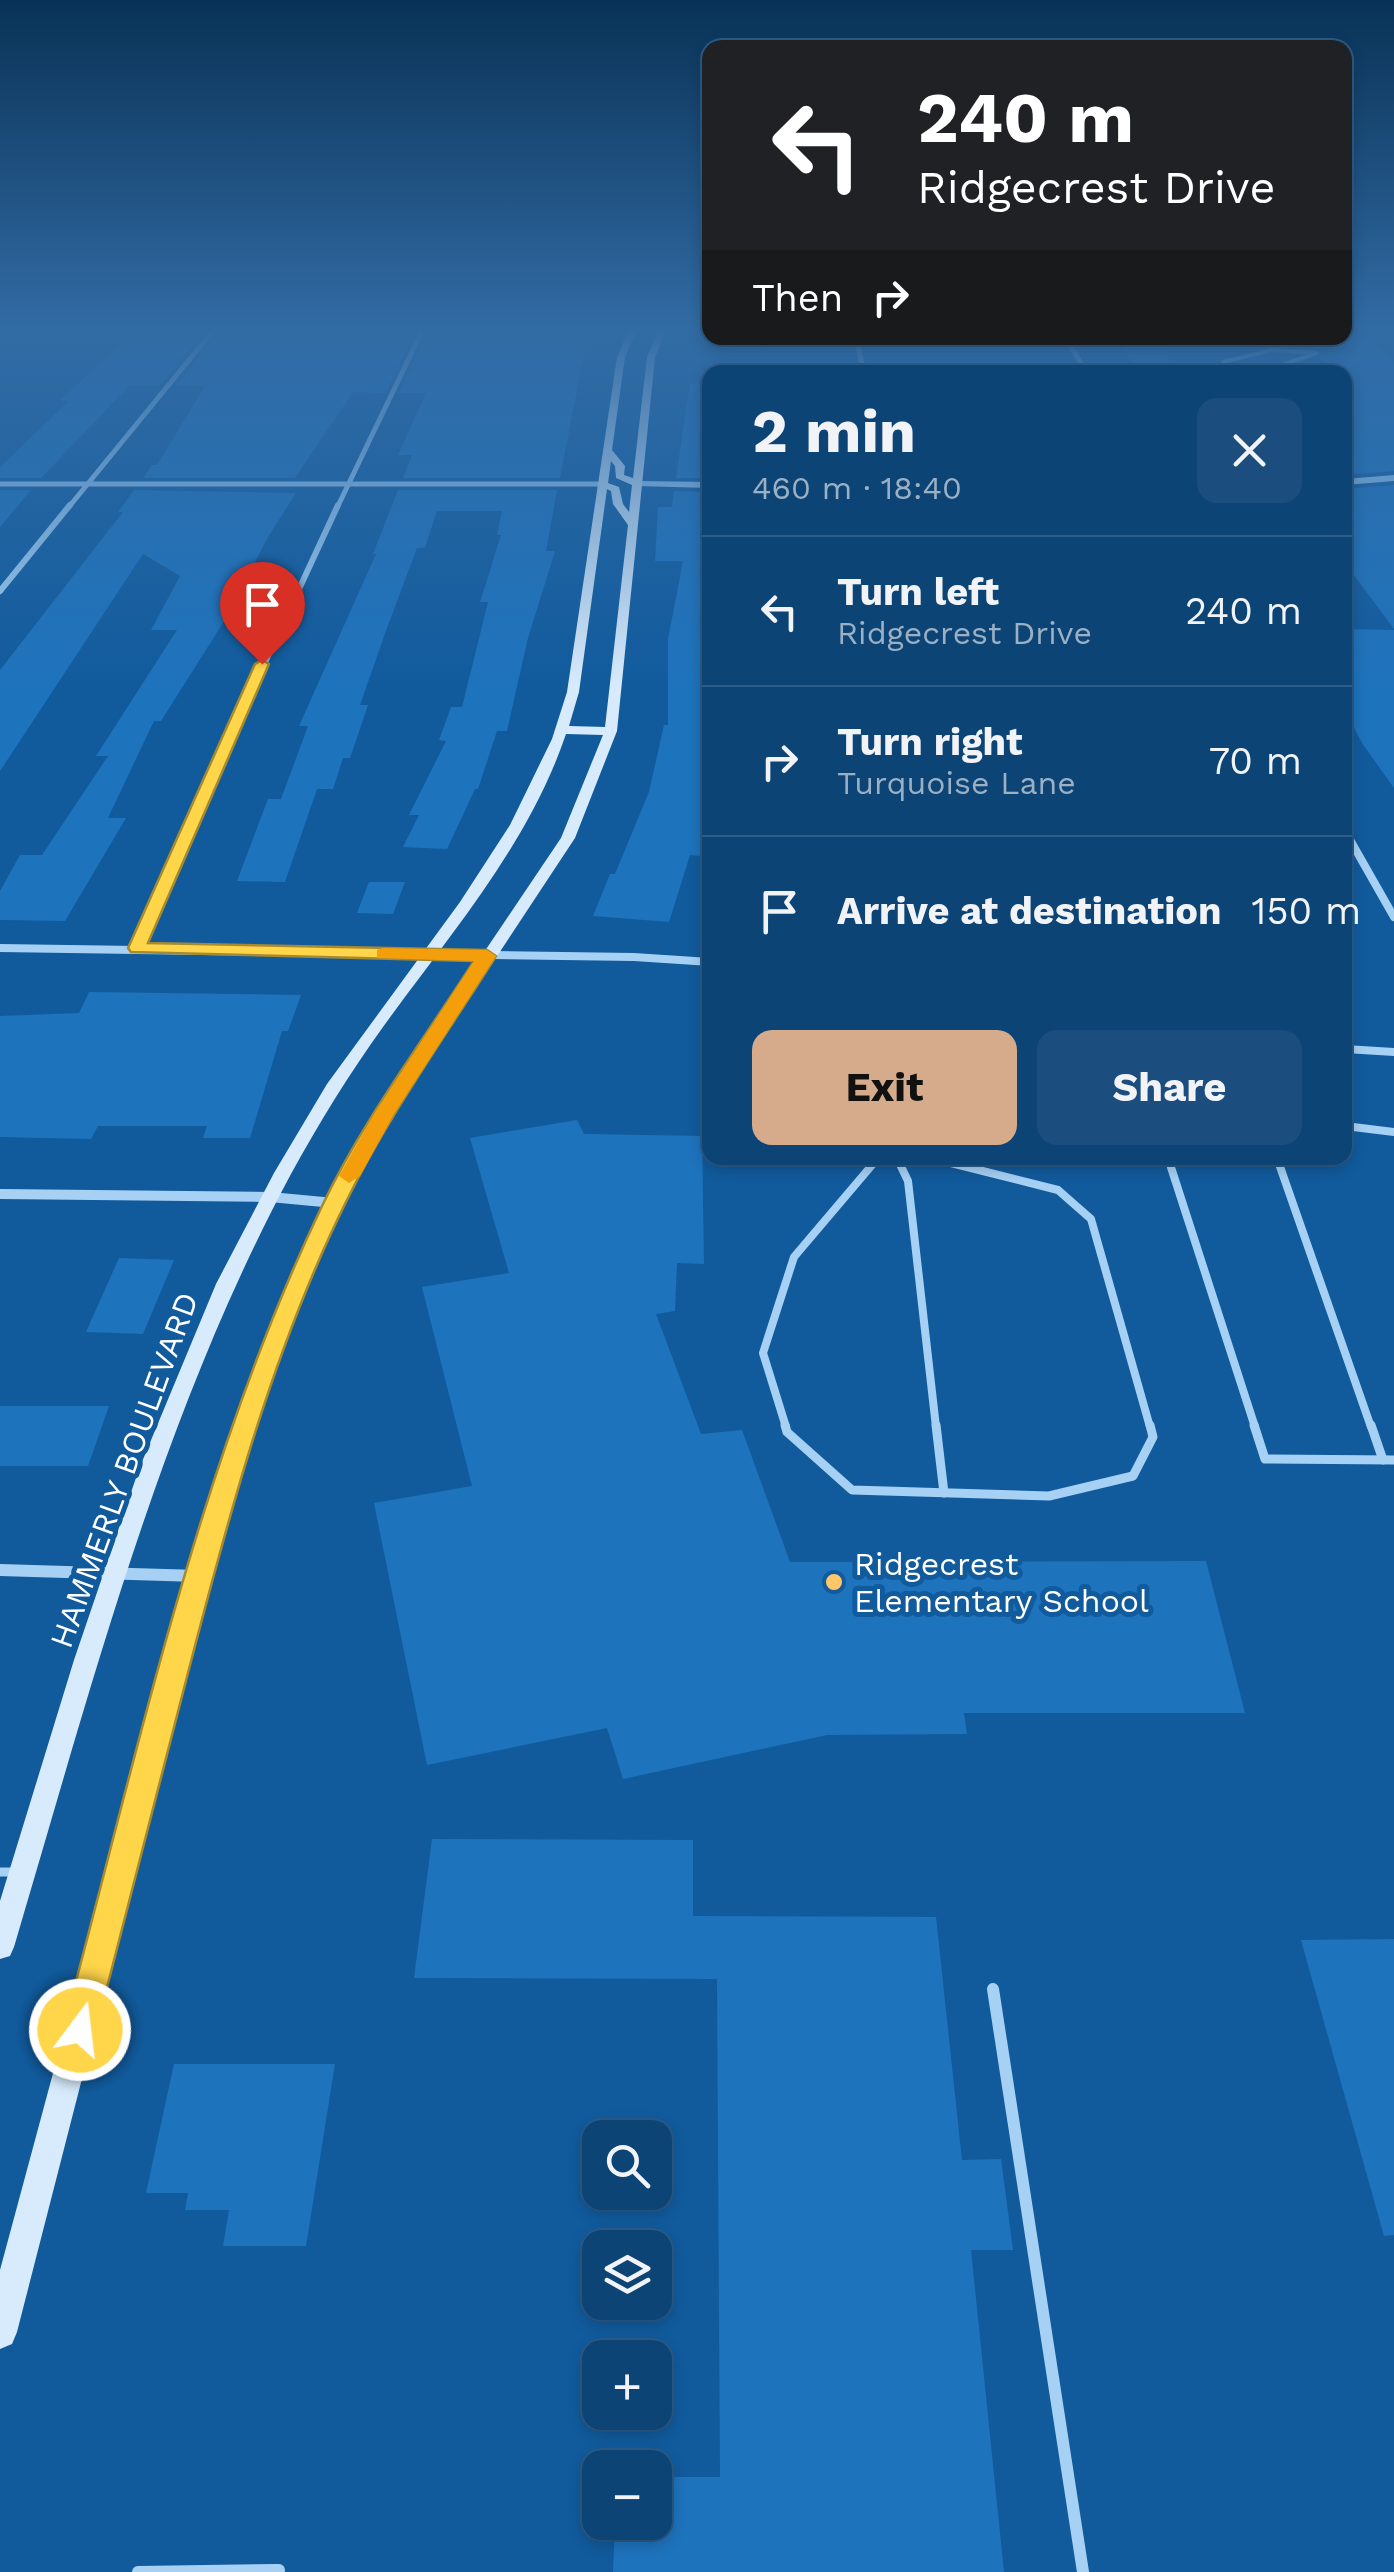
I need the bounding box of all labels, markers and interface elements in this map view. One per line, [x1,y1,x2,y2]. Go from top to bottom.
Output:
text: 240 m [917,77,1134,159]
icon: left [752,80,882,210]
text: Ridgecrest Drive [917,161,1275,214]
icon: right [863,270,918,325]
text: Then [752,276,843,320]
text: 2 min [752,396,916,467]
button: close [1197,398,1302,503]
text: 460 m · 18:40 [752,469,962,507]
pin [220,562,305,665]
text: Turn left [837,570,999,614]
icon: arrive [235,577,290,632]
icon: left [752,584,807,639]
text: 240 m [1185,589,1302,633]
text: Ridgecrest Drive [837,614,1092,652]
text: Turn right [837,720,1023,764]
icon: right [752,734,807,789]
text: 70 m [1209,739,1302,783]
text: Turquoise Lane [837,764,1076,802]
icon: arrive [752,884,807,939]
text: Arrive at destination [837,889,1222,933]
text: 150 m [1252,889,1361,933]
button: Exit [752,1030,1017,1145]
button: Share [1037,1030,1302,1145]
street label: HAMMERLY BOULEVARD [42,1287,206,1653]
place label: Ridgecrest Elementary School [854,1545,1149,1620]
marker: Ridgecrest Elementary School [823,1571,845,1593]
position arrow [28,1978,132,2082]
map controls [582,2120,672,2540]
button: search [582,2120,672,2210]
button: layers [582,2230,672,2320]
button: + [582,2340,672,2430]
button: − [582,2450,672,2540]

